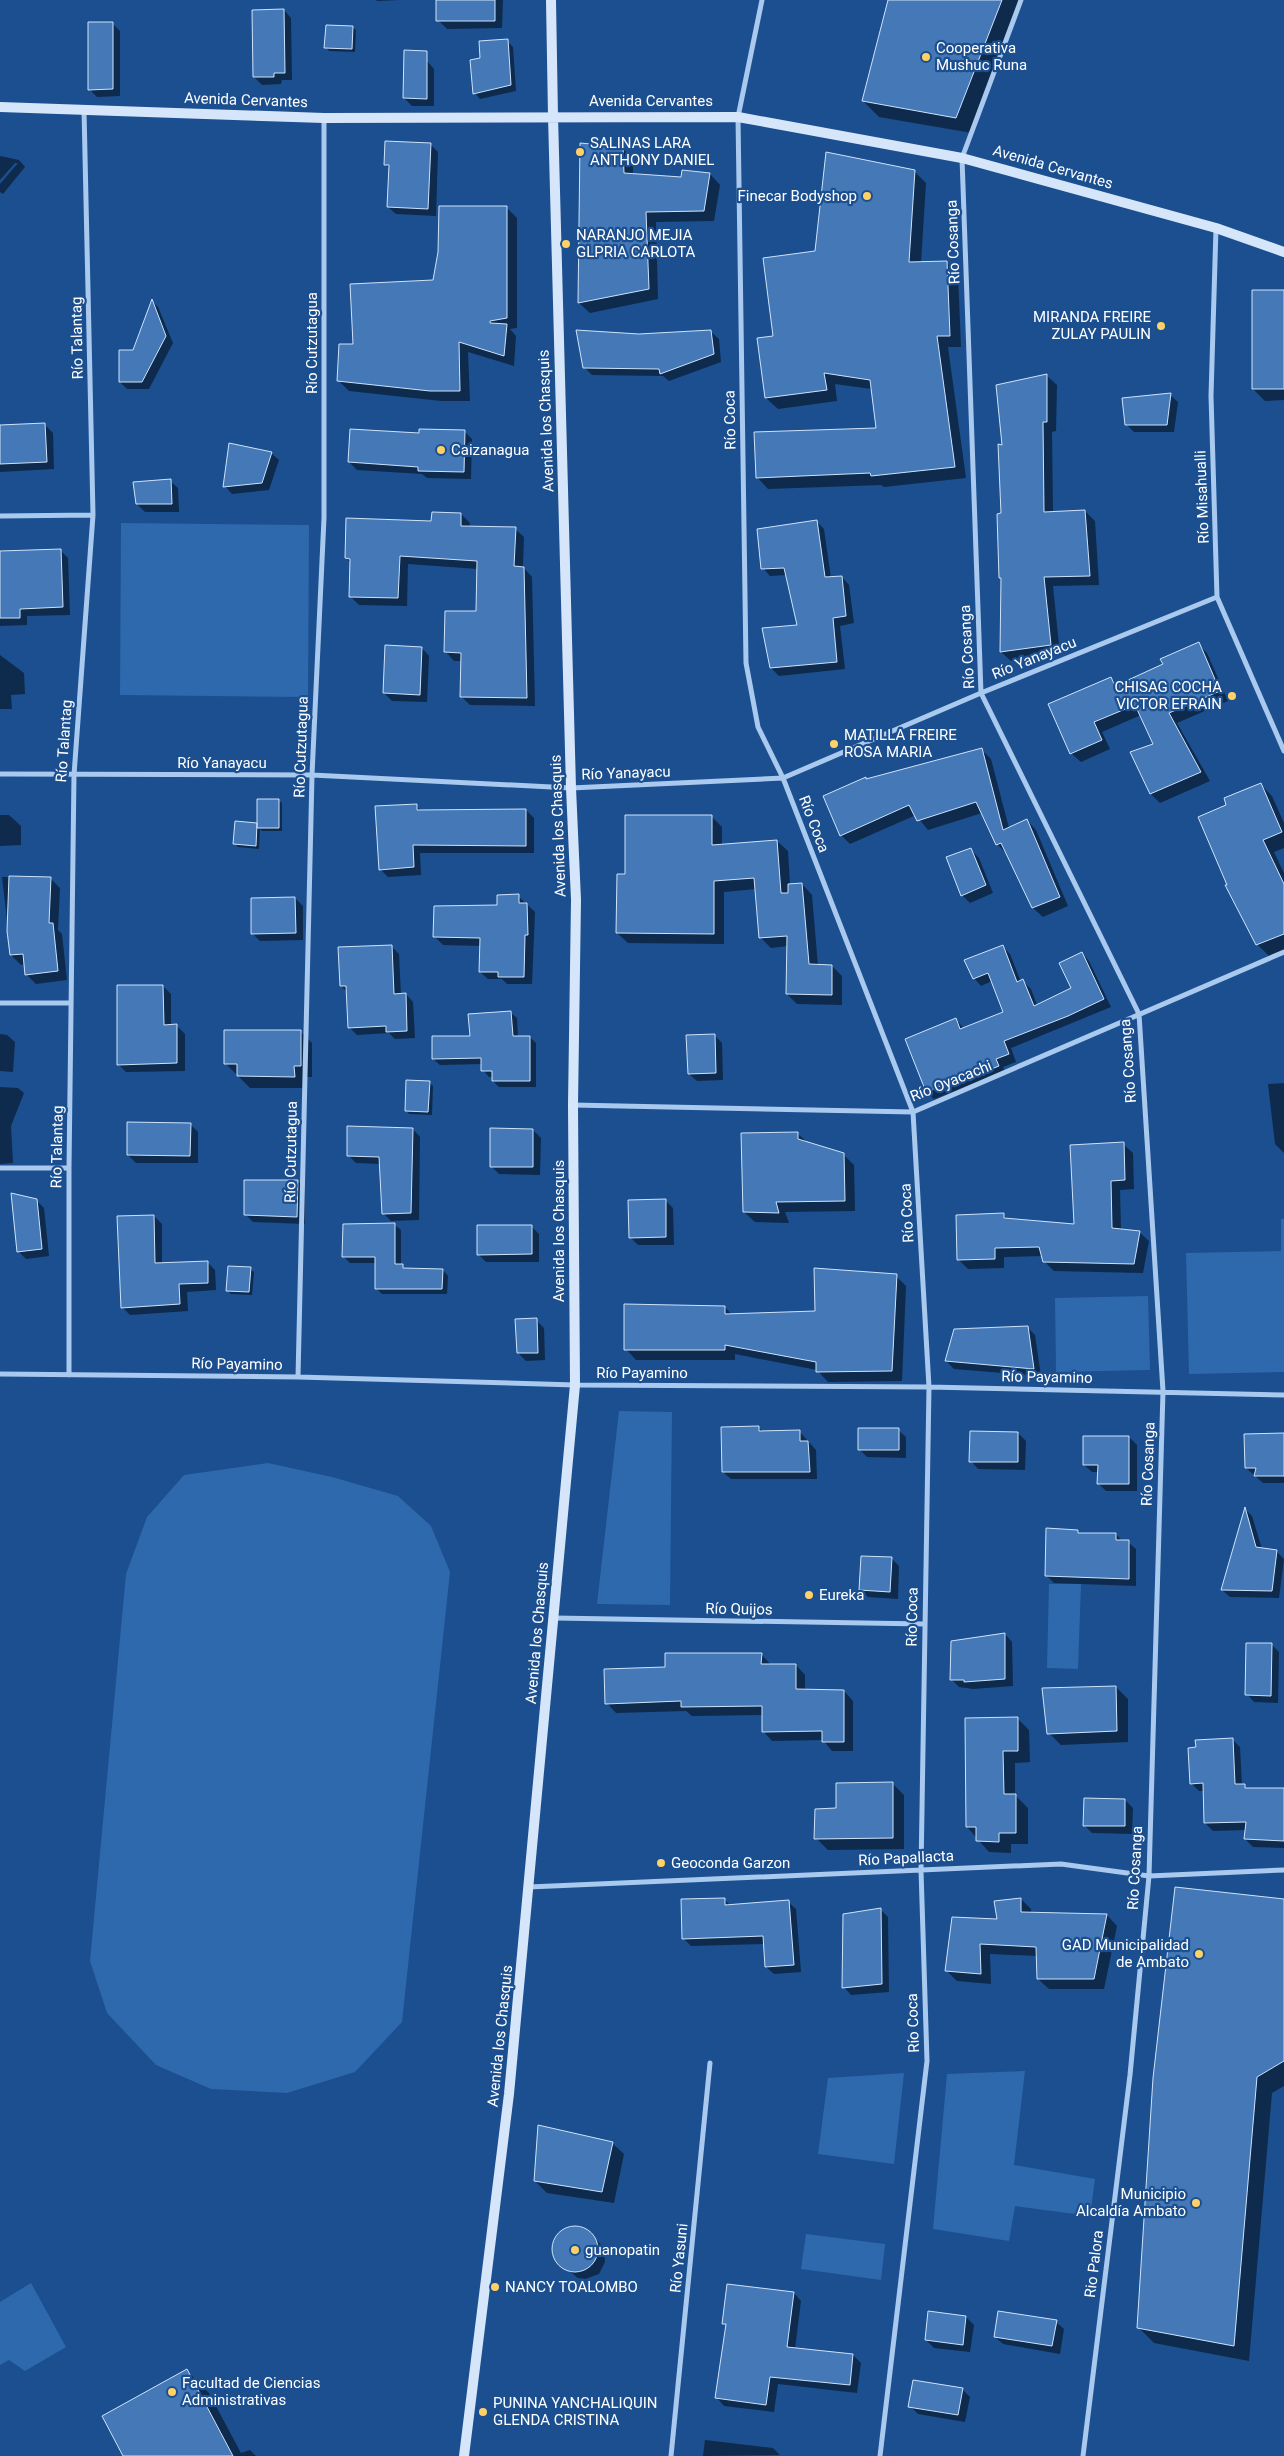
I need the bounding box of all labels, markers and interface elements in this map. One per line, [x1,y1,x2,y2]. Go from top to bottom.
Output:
place label: Cooperativa Mushuc Runa [936,39,1027,74]
marker: Cooperativa Mushuc Runa [920,51,932,63]
street label: Avenida Cervantes [184,89,308,111]
street label: Avenida Cervantes [589,92,713,110]
place label: SALINAS LARA ANTHONY DANIEL [590,134,714,169]
street label: Avenida Cervantes [991,141,1115,193]
marker: SALINAS LARA ANTHONY DANIEL [574,146,586,158]
place label: Finecar Bodyshop [738,187,857,205]
marker: Finecar Bodyshop [861,190,873,202]
street label: Río Cosanga [943,200,963,284]
place label: NARANJO MEJIA GLPRIA CARLOTA [576,226,696,261]
marker: NARANJO MEJIA GLPRIA CARLOTA [560,238,572,250]
street label: Río Cutzutagua [303,292,321,394]
street label: Río Talantag [67,296,87,380]
place label: MIRANDA FREIRE ZULAY PAULIN [1033,308,1151,343]
marker: MIRANDA FREIRE ZULAY PAULIN [1155,320,1167,332]
street label: Avenida los Chasquis [535,349,557,493]
street label: Río Coca [720,390,740,450]
place label: Caizanagua [451,441,529,459]
marker: Caizanagua [435,444,447,456]
street label: Río Misahualli [1191,450,1213,544]
street label: Río Cosanga [956,604,978,690]
street label: Río Yanayacu [989,633,1079,683]
place label: CHISAG COCHA VICTOR EFRAIN [1114,678,1222,713]
marker: CHISAG COCHA VICTOR EFRAIN [1226,690,1238,702]
street label: Río Cutzutagua [290,696,312,798]
street label: Río Talantag [52,699,76,783]
place label: MATILLA FREIRE ROSA MARIA [844,726,957,761]
marker: MATILLA FREIRE ROSA MARIA [828,738,840,750]
street label: Río Yanayacu [177,754,267,772]
street label: Avenida los Chasquis [547,754,569,898]
street label: Río Yanayacu [581,762,671,784]
street label: Río Coca [795,793,833,855]
street label: Río Cosanga [1116,1018,1140,1104]
street label: Río Oyacachi [908,1056,994,1106]
street label: Río Cutzutagua [281,1101,301,1203]
street label: Río Talantag [47,1105,67,1189]
street label: Avenida los Chasquis [550,1160,568,1302]
street label: Río Coca [896,1183,918,1243]
street label: Río Payamino [191,1354,283,1374]
street label: Río Payamino [596,1364,688,1382]
street label: Río Payamino [1001,1367,1093,1387]
street label: Río Cosanga [1138,1422,1158,1506]
street label: Avenida los Chasquis [522,1561,552,1705]
place label: Eureka [819,1586,864,1604]
street label: Río Coca [902,1587,922,1647]
marker: Eureka [803,1589,815,1601]
street label: Río Quijos [705,1599,773,1619]
street label: Río Cosanga [1124,1825,1146,1911]
street label: Río Papallacta [858,1847,954,1869]
place label: Geoconda Garzon [671,1854,790,1872]
marker: Geoconda Garzon [655,1857,667,1869]
place label: GAD Municipalidad de Ambato [1062,1936,1189,1971]
marker: GAD Municipalidad de Ambato [1193,1948,1205,1960]
street label: Avenida los Chasquis [484,1964,516,2108]
street label: Río Coca [903,1993,923,2053]
place label: Municipio Alcaldía Ambato [1076,2185,1186,2220]
marker: Municipio Alcaldía Ambato [1190,2197,1202,2209]
street label: Río Yasuni [666,2222,692,2294]
street label: Rio Palora [1081,2229,1107,2299]
place label: guanopatin [585,2241,660,2259]
marker: guanopatin [569,2244,581,2256]
place label: NANCY TOALOMBO [505,2278,638,2296]
marker: NANCY TOALOMBO [489,2281,501,2293]
place label: Facultad de Ciencias Administrativas [182,2374,320,2409]
marker: Facultad de Ciencias Administrativas [166,2386,178,2398]
place label: PUNINA YANCHALIQUIN GLENDA CRISTINA [493,2394,657,2429]
marker: PUNINA YANCHALIQUIN GLENDA CRISTINA [477,2406,489,2418]

